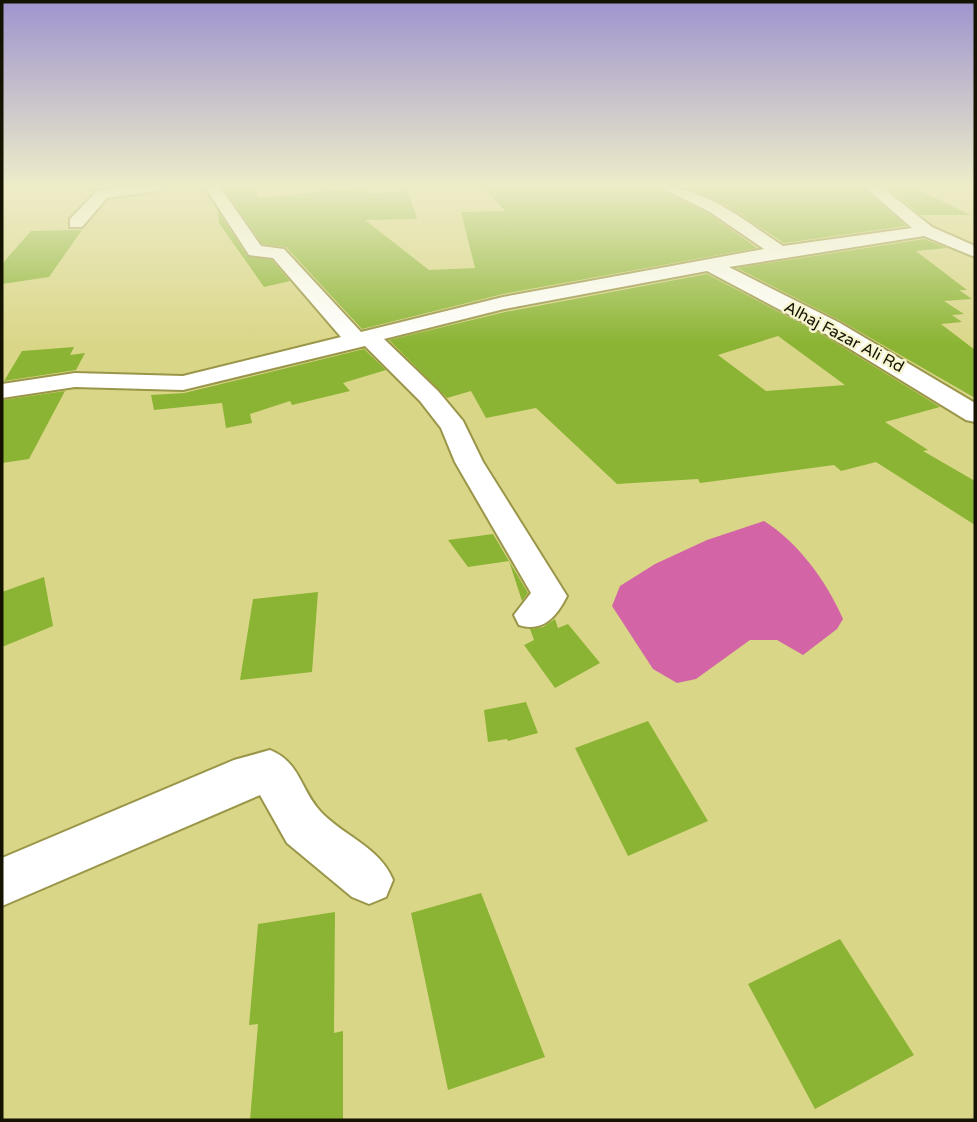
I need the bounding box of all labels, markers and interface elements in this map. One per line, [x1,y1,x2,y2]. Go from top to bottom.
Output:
street label: Alhaj Fazar Ali Rd [781,297,907,377]

